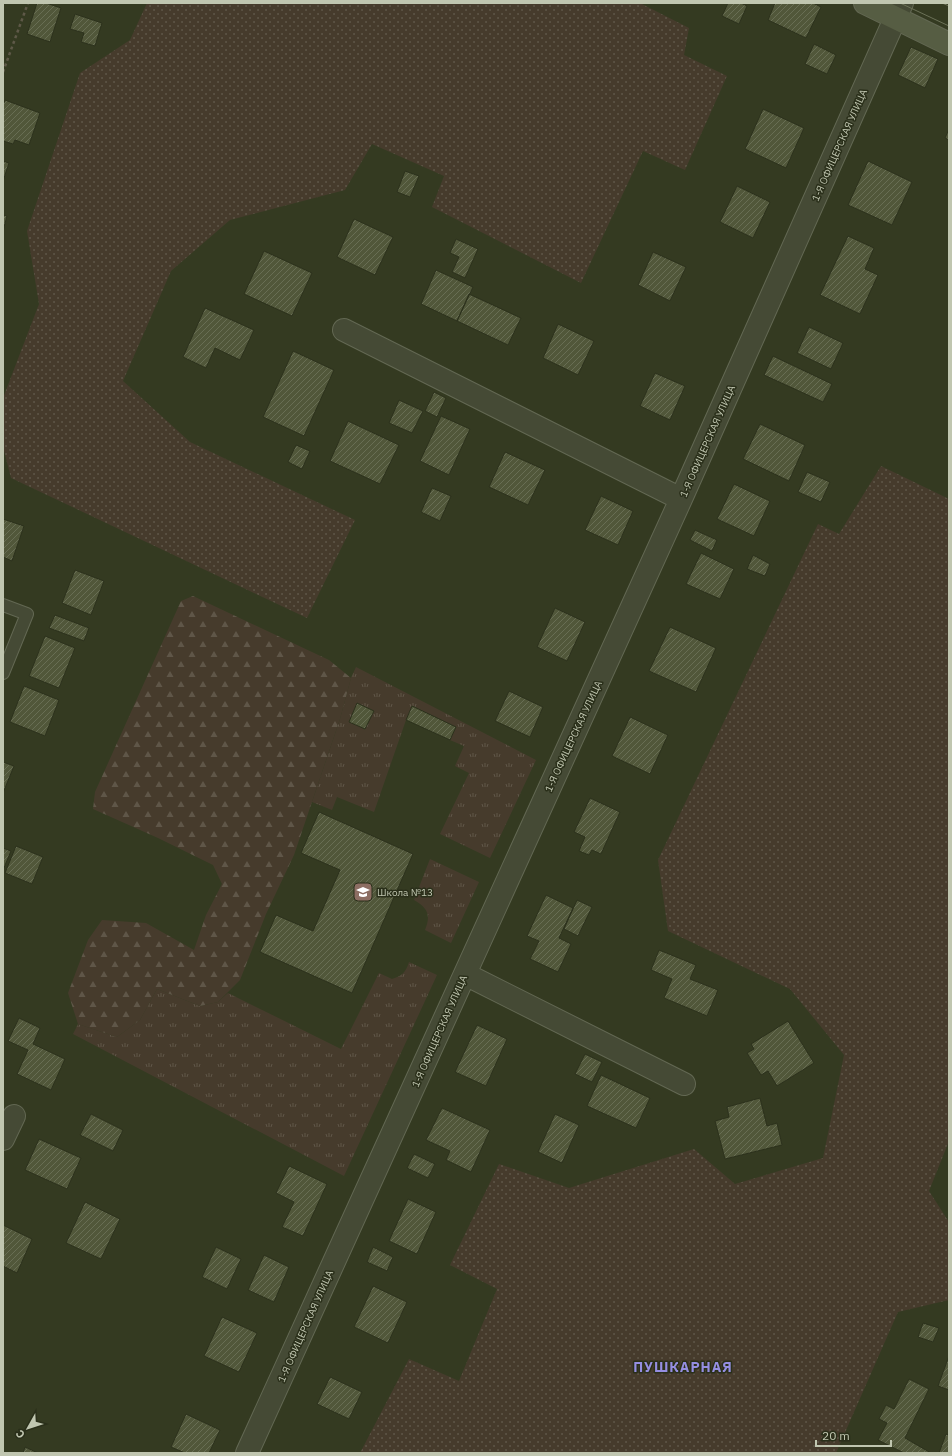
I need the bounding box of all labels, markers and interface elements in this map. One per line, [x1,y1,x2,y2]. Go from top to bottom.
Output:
street label: 1-Я ОФИЦЕРСКАЯ УЛИЦА [809,87,870,203]
street label: 1-Я ОФИЦЕРСКАЯ УЛИЦА [677,383,738,499]
street label: 1-Я ОФИЦЕРСКАЯ УЛИЦА [542,678,605,794]
school or university icon: Школа №13 [352,881,374,903]
place label: Школа №13 [377,886,433,899]
street label: 1-Я ОФИЦЕРСКАЯ УЛИЦА [409,973,470,1089]
street label: 1-Я ОФИЦЕРСКАЯ УЛИЦА [275,1268,336,1384]
district label: ПУШКАРНАЯ [633,1358,733,1376]
north arrow [8,1408,48,1448]
scale bar [816,1422,891,1448]
text: С [13,1427,28,1441]
text: 20 m [822,1428,850,1443]

